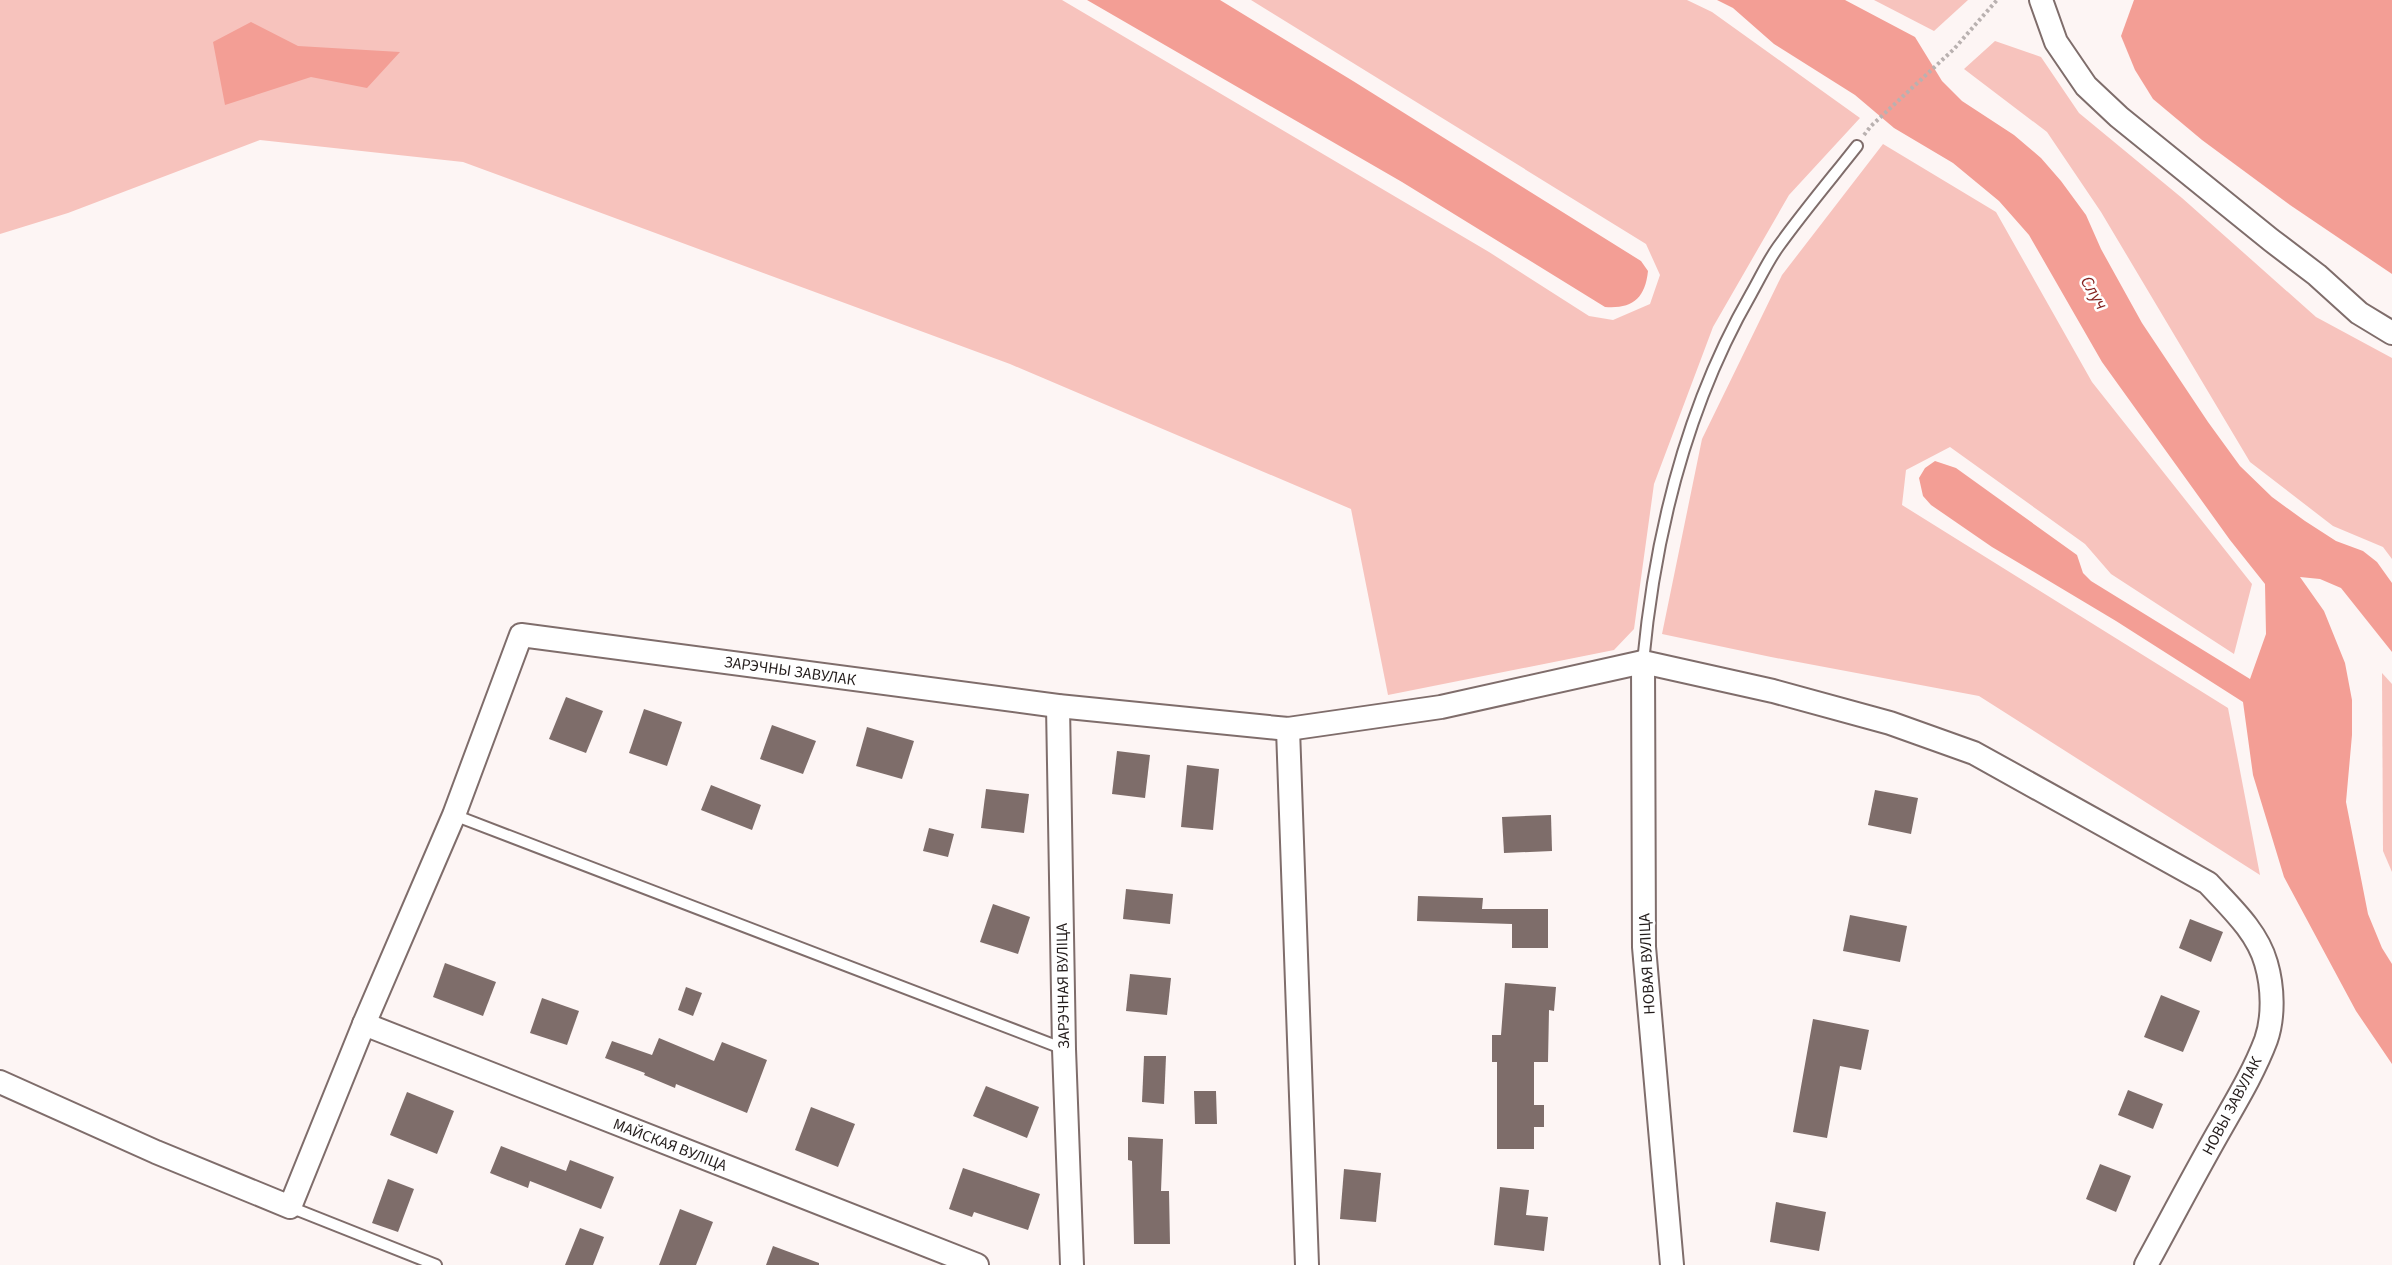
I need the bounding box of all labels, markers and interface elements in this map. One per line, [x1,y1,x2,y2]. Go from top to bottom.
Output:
water label: Случ [2074,271,2114,315]
street label: ЗАРЭЧНЫ ЗАВУЛАК [723,651,858,691]
street label: НОВАЯ ВУЛІЦА [1633,912,1661,1015]
street label: ЗАРЭЧНАЯ ВУЛІЦА [1051,923,1075,1049]
street label: НОВЫ ЗАВУЛАК [2197,1052,2268,1159]
street label: МАЙСКАЯ ВУЛІЦА [610,1113,730,1177]

